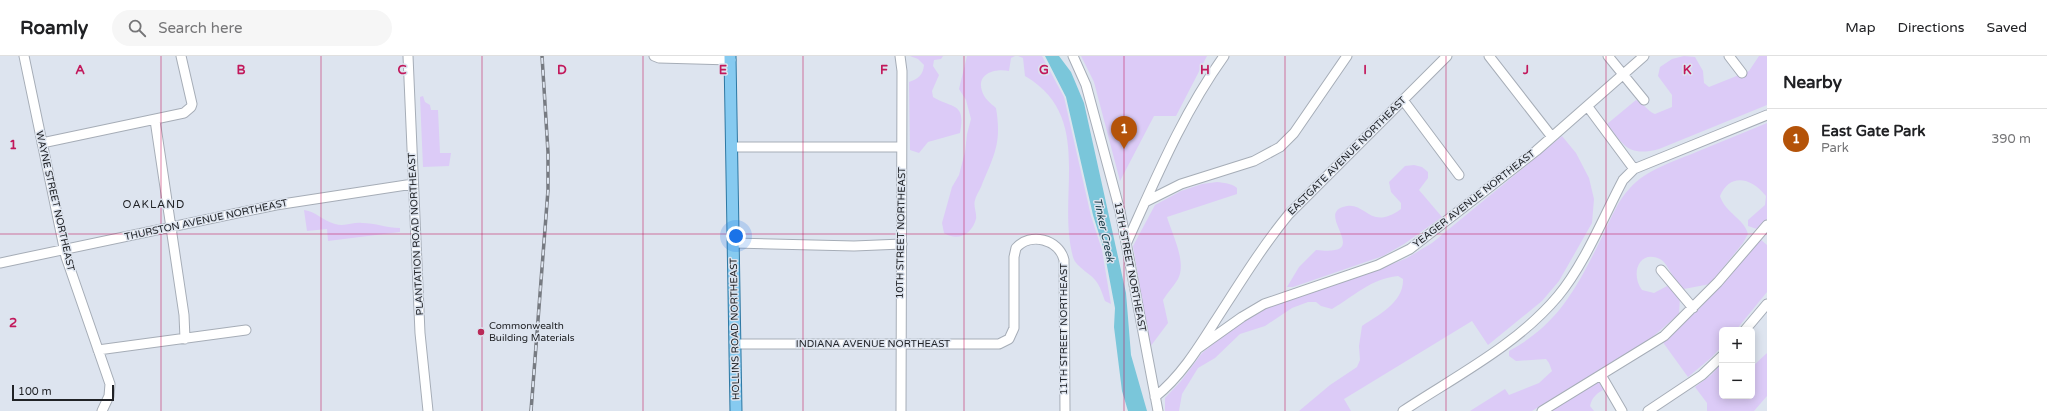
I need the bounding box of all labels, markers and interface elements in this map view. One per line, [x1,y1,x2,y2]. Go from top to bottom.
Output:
search box [112,10,392,46]
text: Roamly [20,17,88,39]
icon: search [126,17,148,39]
text: Search here [158,19,243,37]
text: Map [1845,19,1876,36]
text: Directions [1898,19,1965,36]
text: Saved [1987,19,2027,36]
text: A [75,62,85,78]
text: B [236,62,246,78]
text: C [397,62,407,78]
text: D [557,62,567,78]
text: E [719,62,727,78]
text: F [880,62,888,78]
text: G [1039,62,1049,78]
text: H [1200,62,1210,78]
text: I [1363,62,1367,78]
text: J [1522,62,1529,78]
text: K [1683,62,1692,78]
text: Nearby [1783,72,1842,93]
street label: EASTGATE AVENUE NORTHEAST [1285,94,1409,218]
pin: 1 [1111,116,1137,149]
text: East Gate Park [1821,122,1925,140]
street label: WAYNE STREET NORTHEAST [33,130,77,272]
text: 1 [1792,131,1800,147]
text: 390 m [1991,131,2031,147]
text: 1 [9,137,17,153]
text: Park [1821,140,1849,156]
street label: YEAGER AVENUE NORTHEAST [1411,148,1537,250]
street label: PLANTATION ROAD NORTHEAST [406,152,426,316]
street label: 10TH STREET NORTHEAST [894,167,908,299]
street label: THURSTON AVENUE NORTHEAST [123,197,289,243]
water label: Tinker Creek [1091,197,1117,264]
district label: OAKLAND [123,198,185,211]
street label: 13TH STREET NORTHEAST [1112,201,1148,333]
your location [726,226,746,246]
street label: HOLLINS ROAD NORTHEAST [728,258,742,400]
street label: 11TH STREET NORTHEAST [1058,263,1070,395]
text: 2 [9,315,17,331]
place label: Commonwealth Building Materials [489,320,575,344]
marker: Commonwealth Building Materials [476,327,486,337]
map controls [1719,327,1755,399]
button: + [1719,327,1755,363]
street label: INDIANA AVENUE NORTHEAST [796,338,950,350]
button: − [1719,363,1755,399]
scale bar [12,383,114,402]
text: 100 m [18,385,52,398]

